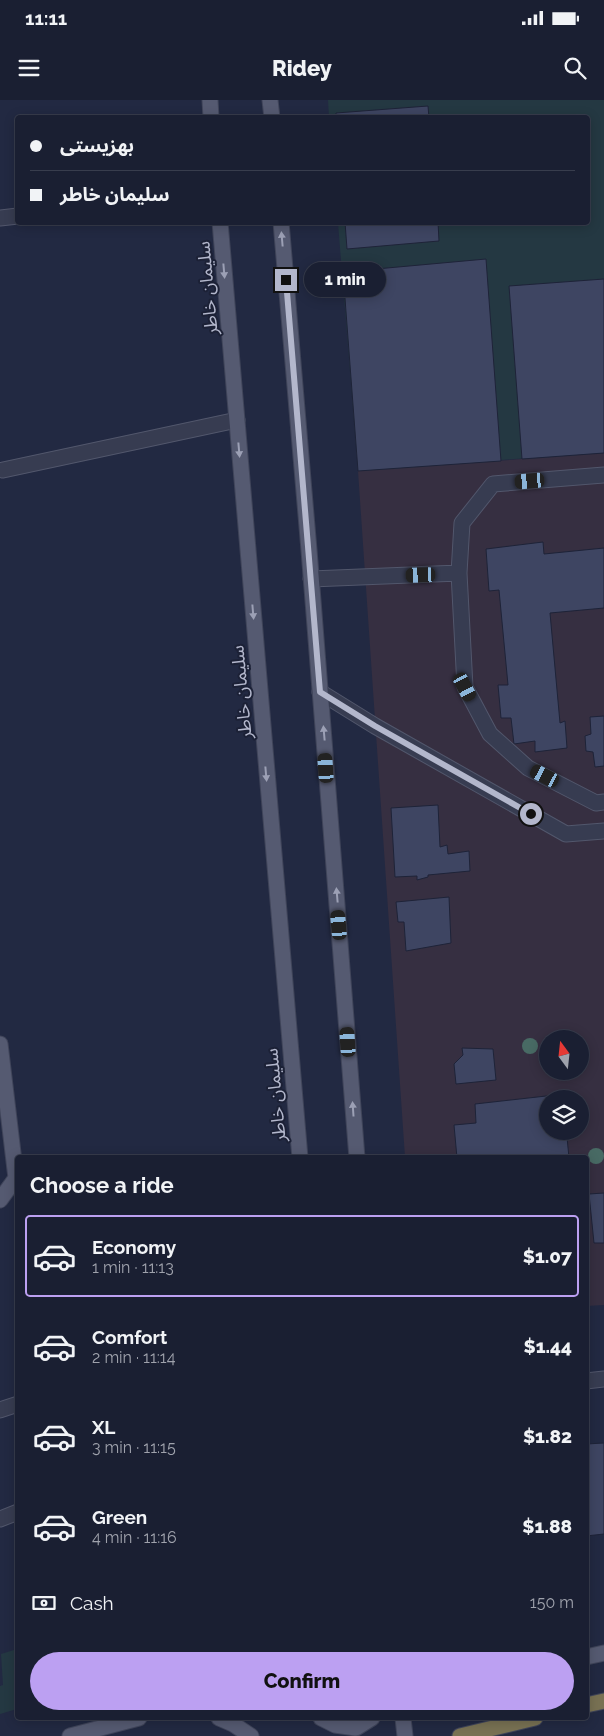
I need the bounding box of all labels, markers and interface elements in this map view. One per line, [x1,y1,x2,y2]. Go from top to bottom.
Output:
text: 11:11 [25,7,67,29]
icon: menu [15,54,43,82]
icon: search [561,54,589,82]
text: Ridey [272,55,332,81]
text: بهزیستی [60,134,134,156]
text: سلیمان خاطر [60,183,169,205]
one-way arrow [278,231,286,247]
street label: سلیمان خاطر [192,240,223,337]
callout: 1 min [304,262,386,298]
one-way arrow [220,263,228,279]
route end [275,269,297,291]
text: 1 min [324,270,366,289]
one-way arrow [235,443,243,459]
car [514,472,545,490]
car [405,567,436,583]
one-way arrow [249,605,257,621]
street label: سلیمان خاطر [226,644,257,741]
car [451,670,478,704]
one-way arrow [319,724,327,740]
car [317,753,334,783]
car [528,763,561,789]
one-way arrow [263,767,271,783]
route start [520,803,542,825]
one-way arrow [332,886,340,902]
car [330,909,347,941]
car [339,1027,356,1057]
north arrow [539,1030,589,1080]
map controls [539,1030,589,1140]
street label: سلیمان خاطر [260,1047,291,1144]
button: layers [539,1090,589,1140]
one-way arrow [349,1101,357,1117]
text: Choose a ride [30,1172,174,1198]
icon: car [32,1234,77,1279]
text: Economy [92,1236,176,1258]
text: $1.07 [523,1245,572,1267]
text: 1 min · 11:13 [92,1258,174,1277]
icon: car [32,1324,77,1369]
text: Comfort [92,1326,167,1348]
text: $1.44 [523,1335,572,1357]
text: 2 min · 11:14 [92,1348,175,1367]
icon: car [32,1414,77,1459]
text: XL [92,1416,115,1438]
text: $1.82 [523,1425,572,1447]
text: 3 min · 11:15 [92,1438,176,1457]
icon: car [32,1504,77,1549]
text: Green [92,1506,147,1528]
text: $1.88 [522,1515,572,1537]
text: 4 min · 11:16 [92,1528,177,1547]
icon: cash [30,1589,58,1617]
text: Cash [70,1592,114,1614]
text: 150 m [530,1593,574,1612]
button: Confirm [30,1652,574,1710]

